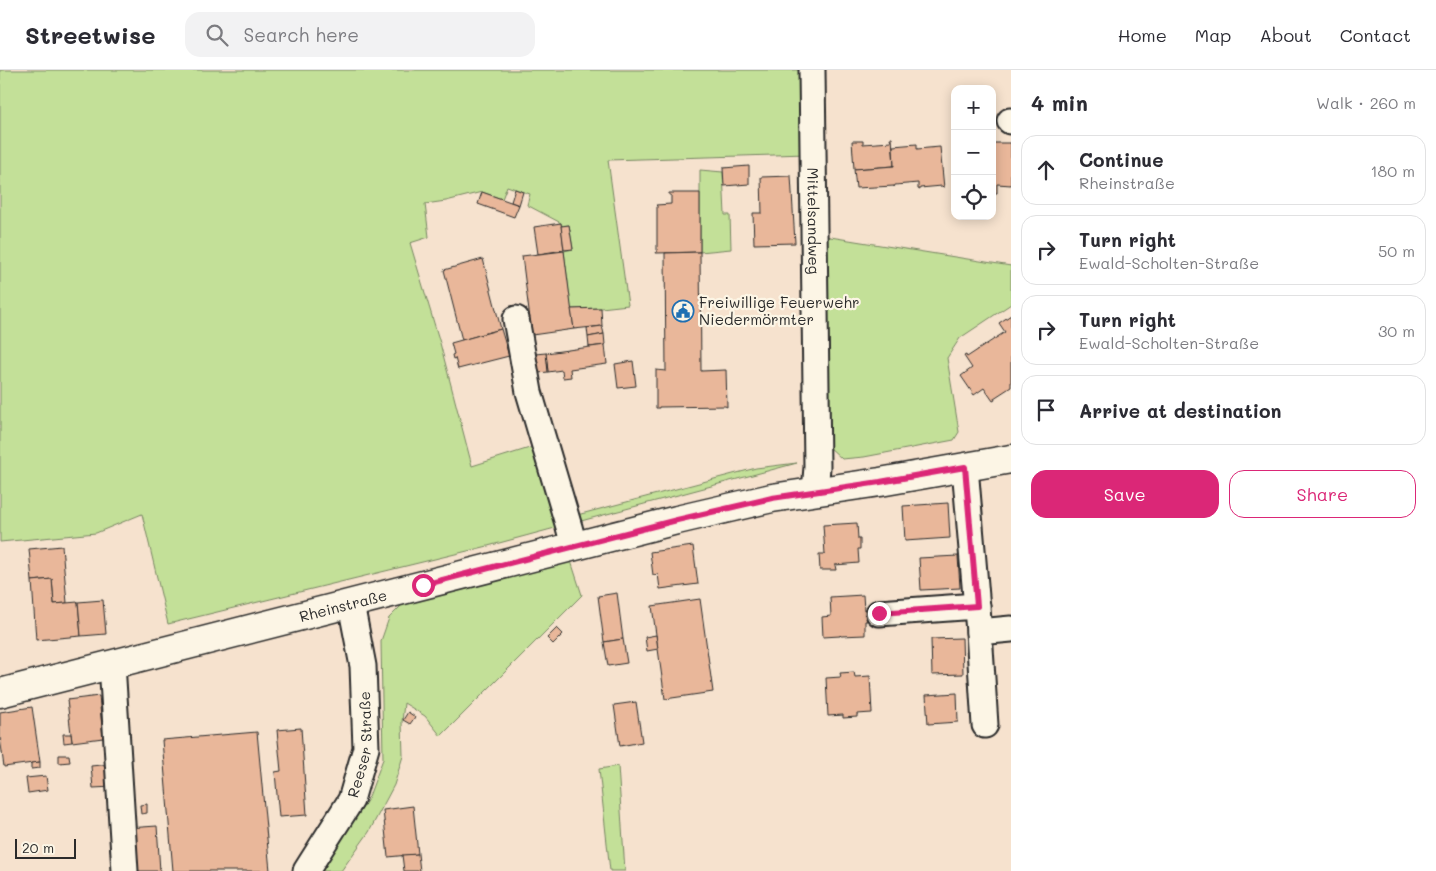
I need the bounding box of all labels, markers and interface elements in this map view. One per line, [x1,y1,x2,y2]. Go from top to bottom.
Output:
search box [185,12,535,57]
text: Streetwise [25,19,155,50]
icon: search [203,21,231,49]
text: Search here [243,22,359,47]
text: Home [1118,23,1167,47]
text: Map [1195,23,1231,47]
text: About [1259,23,1312,47]
text: Contact [1340,23,1411,47]
map controls [951,85,996,220]
button: + [951,85,996,130]
text: 4 min [1031,89,1088,116]
text: Walk · 260 m [1316,92,1416,113]
button: − [951,130,996,175]
text: Continue [1079,147,1164,172]
icon: ahead [1032,156,1060,184]
text: 180 m [1370,160,1415,181]
street label: Mittelsandweg [803,167,825,275]
text: Rheinstraße [1079,172,1175,193]
button: locate [951,175,996,220]
text: Turn right [1079,227,1176,252]
icon: right [1032,236,1060,264]
text: 50 m [1378,240,1415,261]
text: Ewald-Scholten-Straße [1079,252,1259,273]
place label: Freiwillige Feuerwehr Niedermörmter [699,292,860,329]
public building icon: Freiwillige Feuerwehr Niedermörmter [671,299,695,323]
text: Turn right [1079,307,1176,332]
icon: right [1032,316,1060,344]
text: 30 m [1378,320,1415,341]
text: Ewald-Scholten-Straße [1079,332,1259,353]
icon: arrive [1032,396,1060,424]
text: Arrive at destination [1079,398,1282,423]
button: Save [1031,470,1219,518]
button: Share [1229,470,1416,518]
route start [412,574,435,597]
street label: Rheinstraße [297,585,389,626]
route end [868,602,891,625]
street label: Reeser Straße [342,691,376,800]
scale bar [15,836,76,859]
text: 20 m [22,838,54,857]

